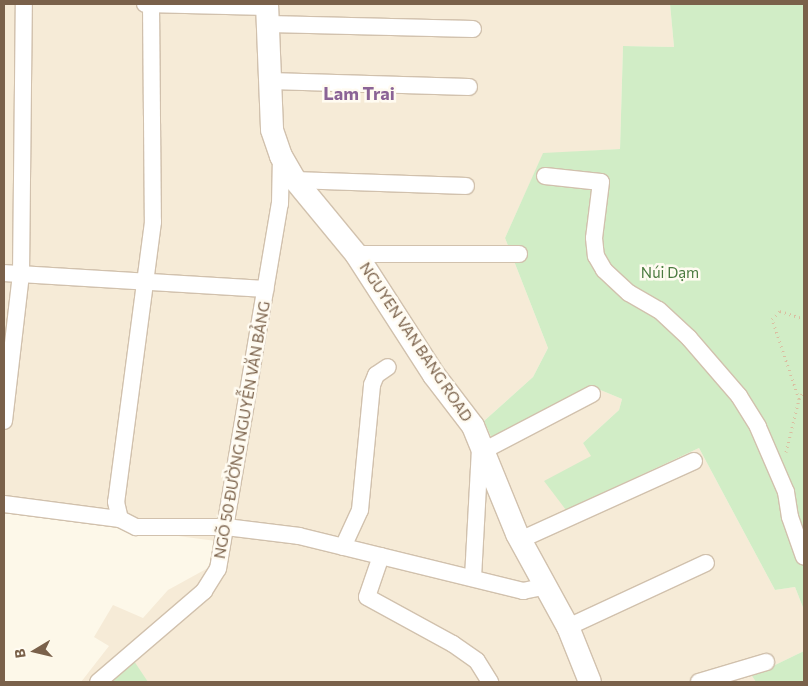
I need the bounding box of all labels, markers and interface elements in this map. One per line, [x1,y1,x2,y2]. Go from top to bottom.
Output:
district label: Lam Trai [323,82,395,104]
street label: NGUYEN VAN BANG ROAD [356,259,476,425]
park label: Núi Dạm [641,264,699,282]
street label: NGÕ 50 ĐƯỜNG NGUYỄN VĂN BẢNG [210,300,274,560]
north arrow [10,626,60,676]
text: B [11,648,29,659]

